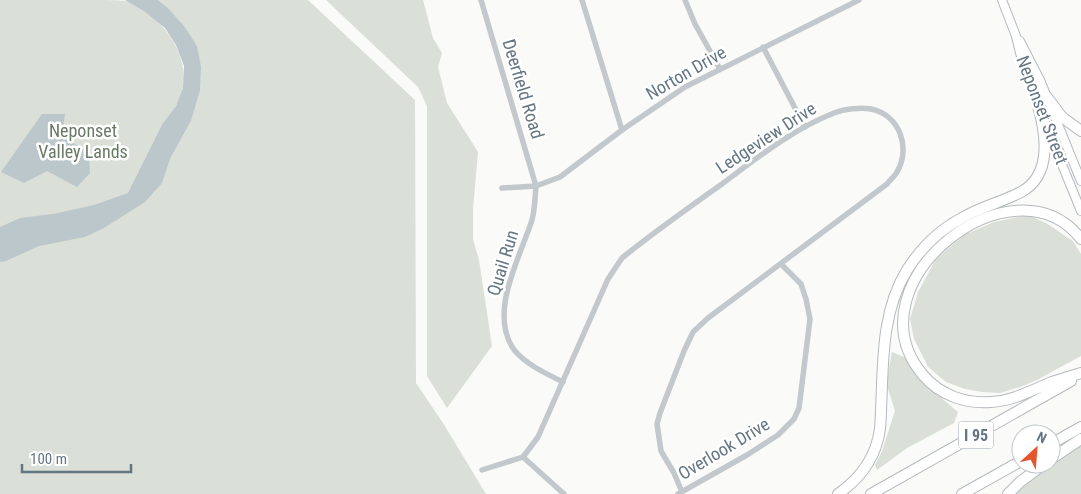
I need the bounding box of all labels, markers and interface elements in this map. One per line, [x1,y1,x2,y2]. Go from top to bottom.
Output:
street label: Deerfield Road [498,36,549,141]
street label: Norton Drive [642,41,730,104]
street label: Neponset Street [1012,53,1073,167]
street label: Ledgeview Drive [712,97,820,178]
park label: Neponset Valley Lands [38,120,128,162]
street label: Quail Run [483,228,522,298]
street label: Overlook Drive [674,413,773,484]
road number: I 95 [958,422,994,448]
north arrow [1011,424,1061,474]
text: N [1034,428,1049,446]
scale bar [22,442,131,474]
text: 100 m [30,450,67,468]

